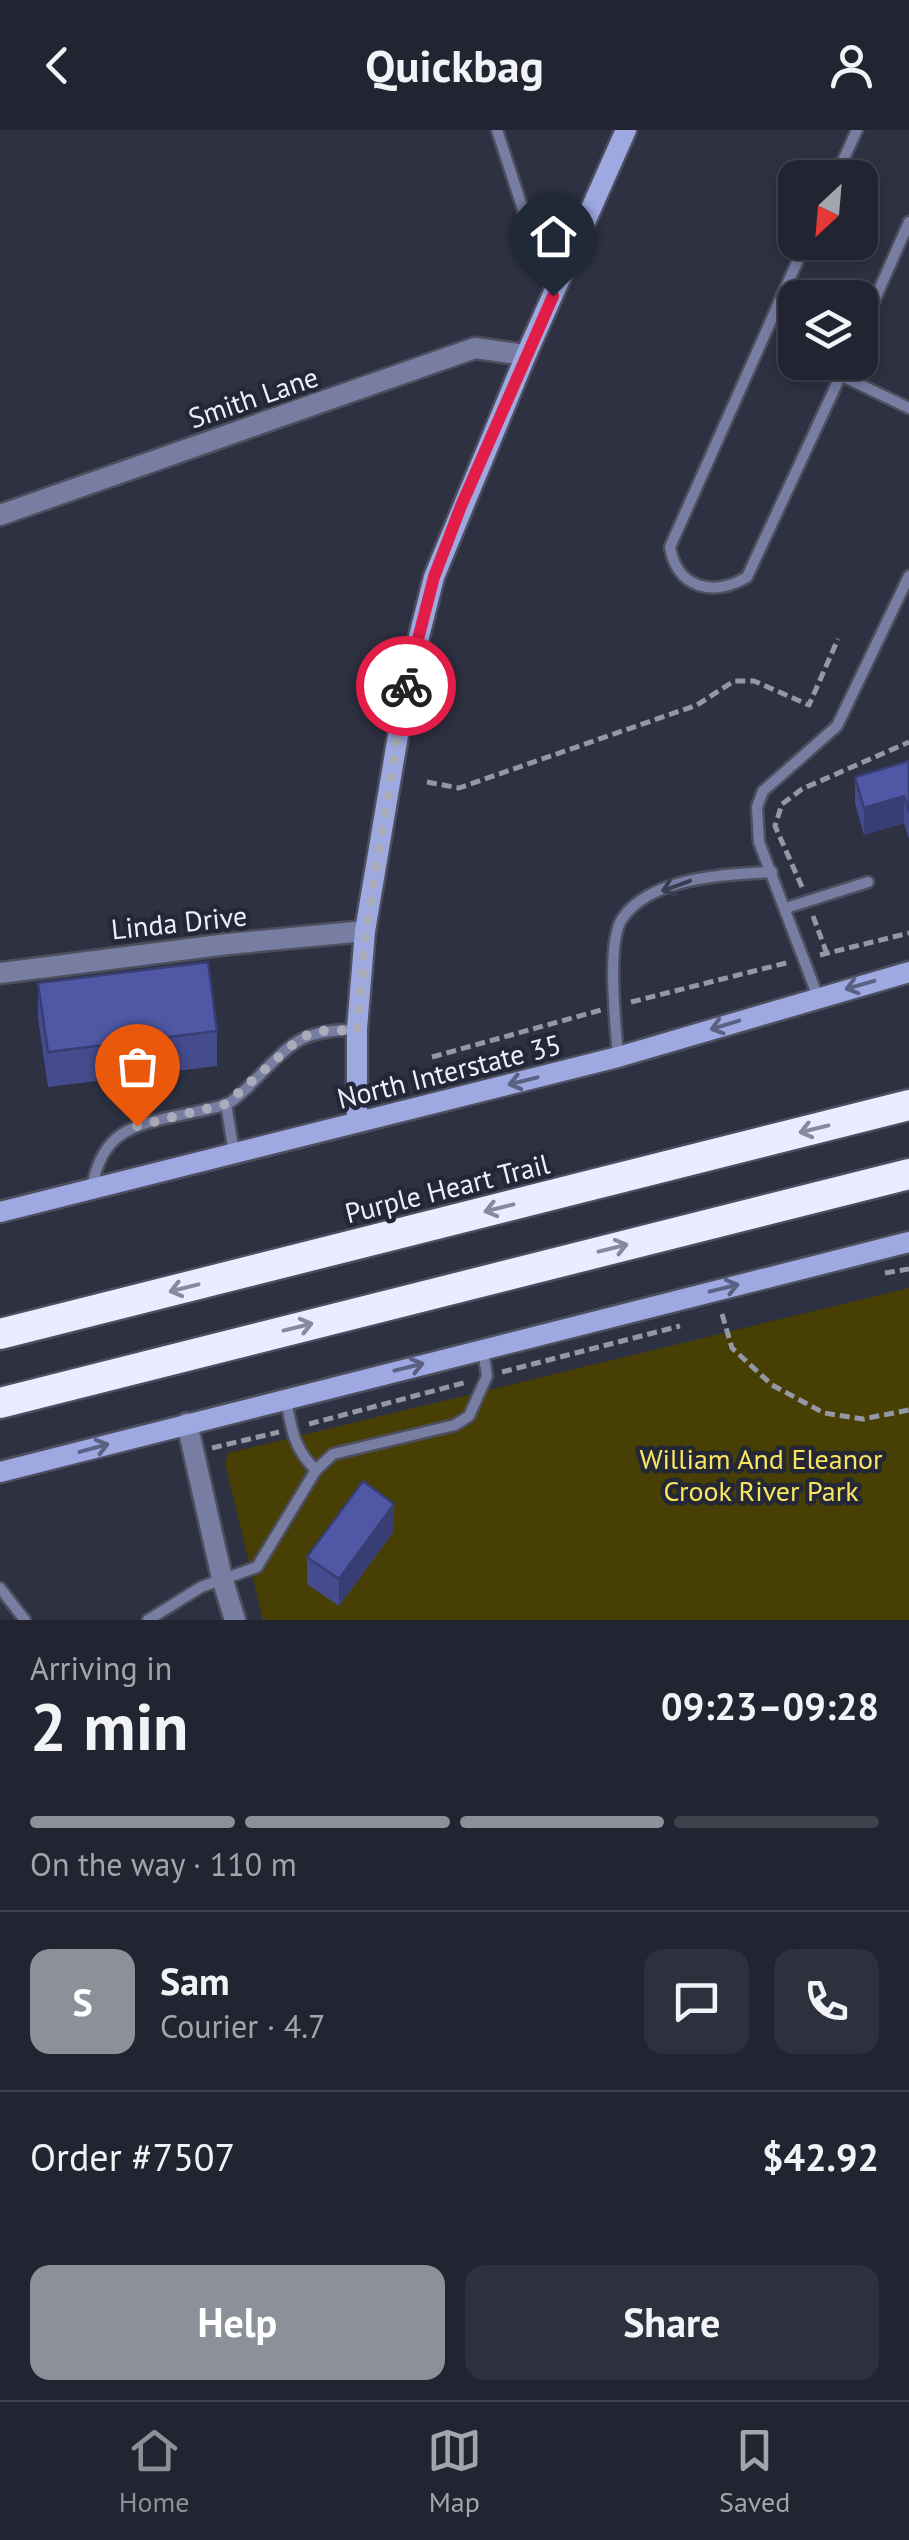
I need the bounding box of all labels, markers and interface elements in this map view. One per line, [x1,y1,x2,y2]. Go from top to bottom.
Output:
text: Quickbag [365,36,544,94]
icon: back [30,38,85,93]
icon: person [824,38,879,93]
north arrow [778,160,878,260]
map controls [778,160,878,380]
pin [511,194,596,297]
icon: home [526,209,581,264]
button: layers [778,280,878,380]
street label: Smith Lane [183,358,323,436]
courier [356,636,456,736]
icon: bike [379,659,434,714]
one-way arrow [661,878,691,896]
street label: Linda Drive [109,896,249,948]
one-way arrow [845,977,876,996]
one-way arrow [710,1017,741,1035]
pin [95,1024,180,1127]
street label: North Interstate 35 [333,1025,565,1117]
icon: bag [110,1039,165,1094]
one-way arrow [508,1072,539,1091]
one-way arrow [799,1120,831,1139]
street label: Purple Heart Trail [341,1145,553,1231]
one-way arrow [484,1200,516,1218]
one-way arrow [597,1238,628,1257]
one-way arrow [708,1278,740,1297]
one-way arrow [169,1279,200,1298]
one-way arrow [281,1317,313,1335]
one-way arrow [393,1357,424,1376]
one-way arrow [78,1437,109,1456]
park label: William And Eleanor Crook River Park [639,1440,883,1509]
text: Arriving in [30,1647,172,1689]
text: 09:23–09:28 [661,1681,879,1730]
text: 2 min [30,1684,189,1768]
text: On the way · 110 m [30,1843,297,1885]
button: chat [644,1949,749,2054]
button: phone [774,1949,879,2054]
text: Sam [160,1956,230,2005]
text: S [72,1977,93,2026]
text: Courier · 4.7 [160,2005,326,2047]
text: Order #7507 [30,2132,235,2181]
text: $42.92 [762,2132,879,2181]
button: Help [30,2265,445,2380]
button: Share [465,2265,879,2380]
tab: Home [119,2423,189,2520]
tab: Map [427,2423,482,2520]
tab: Saved [719,2423,790,2520]

